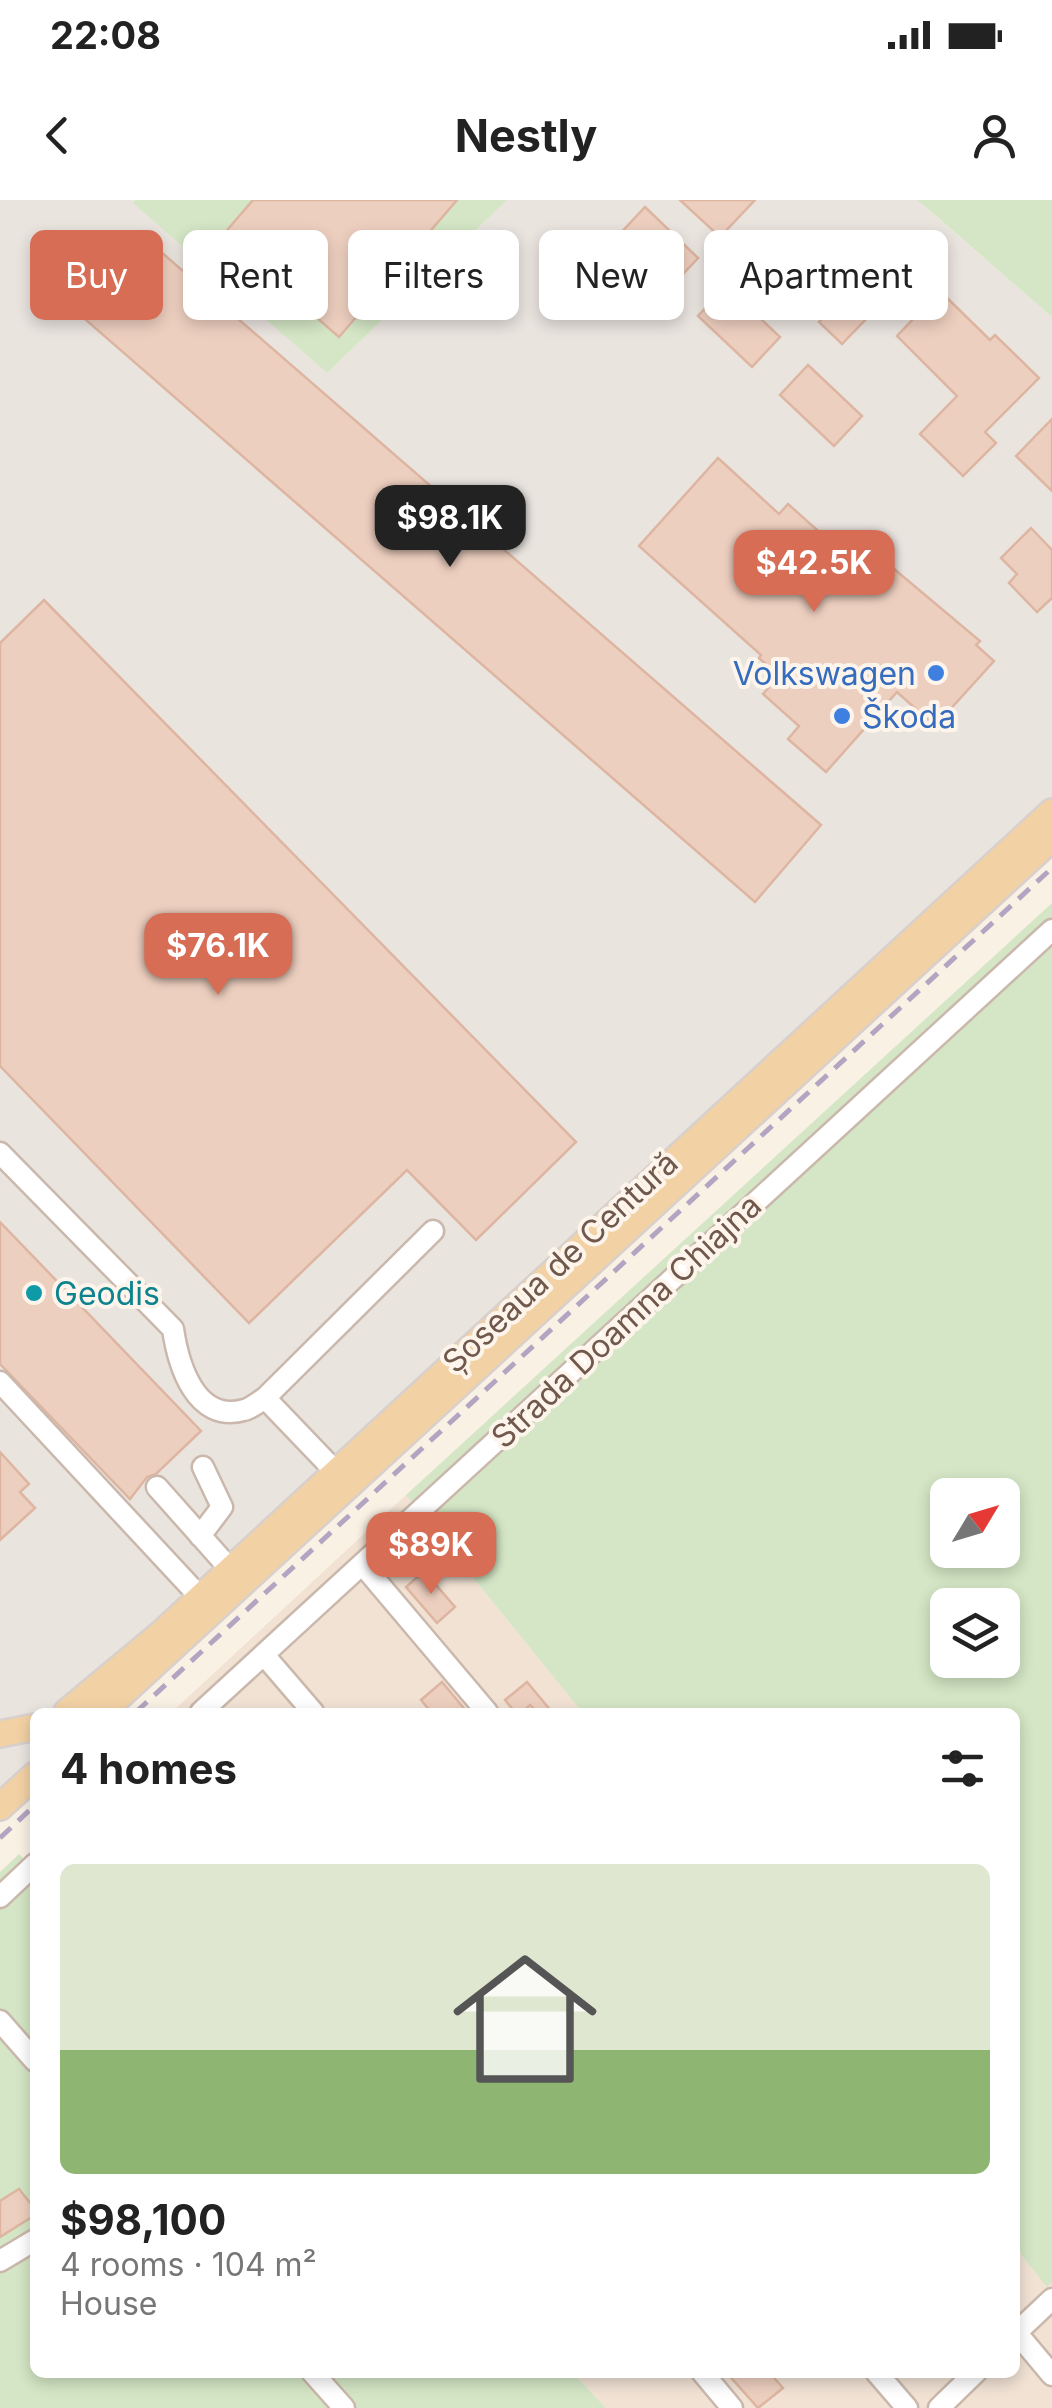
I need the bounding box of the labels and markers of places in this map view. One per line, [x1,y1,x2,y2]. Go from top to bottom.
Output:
pin: $98.1K [369,485,531,570]
pin: $42.5K [733,530,895,615]
place label: Volkswagen [733,654,916,693]
marker: Volkswagen [925,662,947,684]
place label: Škoda [862,697,956,736]
marker: Škoda [831,705,853,727]
pin: $76.1K [137,913,299,998]
place label: Geodis [54,1274,160,1313]
marker: Geodis [23,1282,45,1304]
pin: $89K [372,1512,490,1597]

